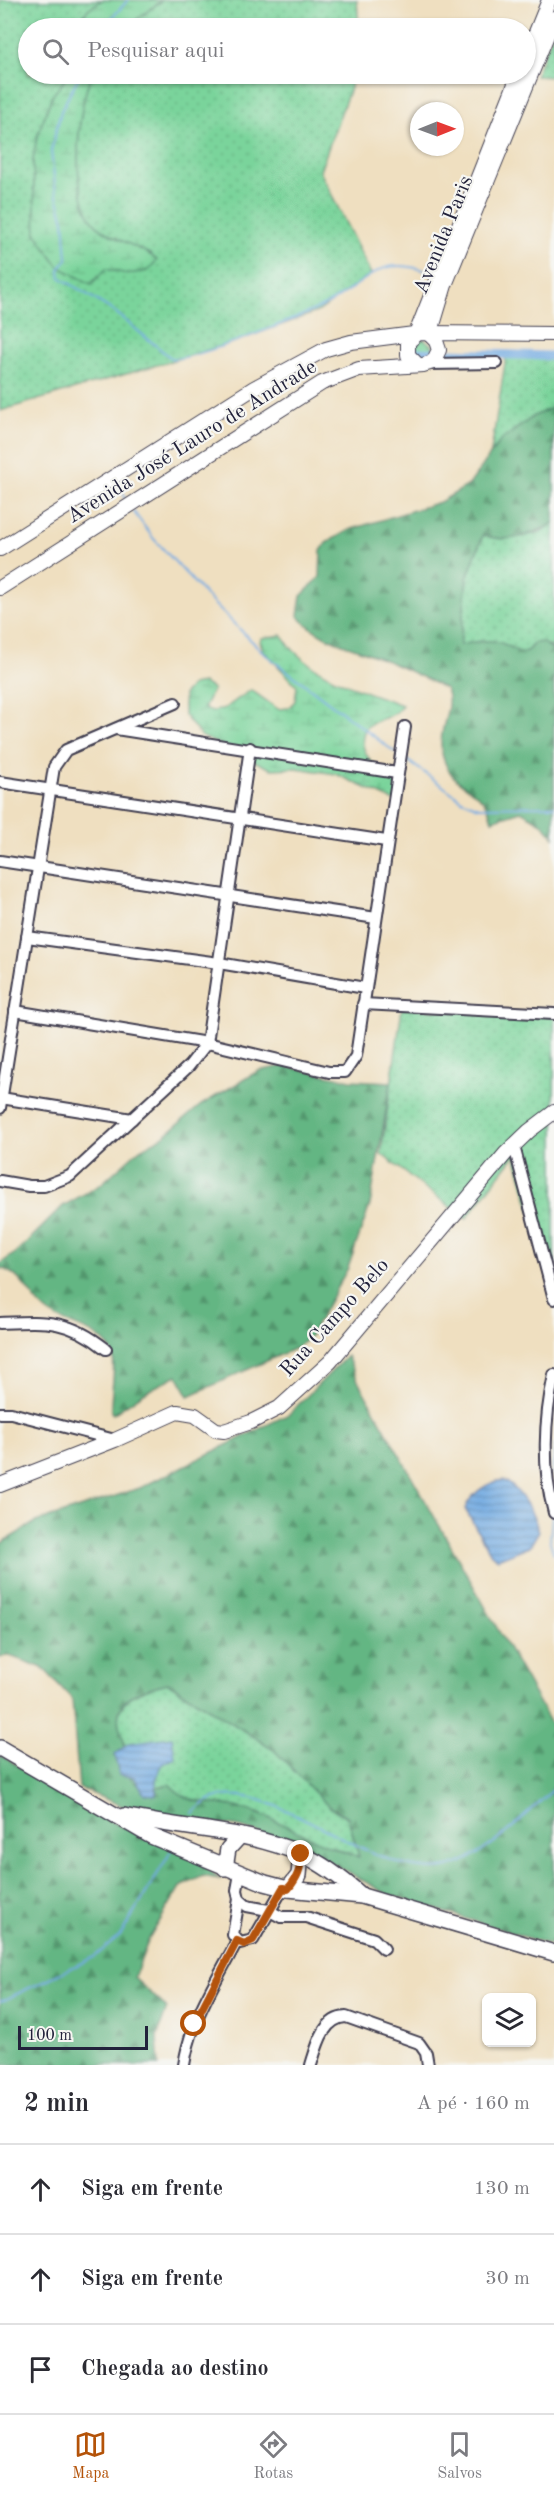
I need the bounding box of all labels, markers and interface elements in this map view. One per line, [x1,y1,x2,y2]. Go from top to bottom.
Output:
search box [18,18,536,84]
icon: search [39,35,72,68]
text: Pesquisar aqui [87,40,224,62]
north arrow [410,102,464,156]
street label: Avenida Paris [411,173,477,297]
street label: Avenida José Lauro de Andrade [63,356,321,528]
street label: Rua Campo Belo [277,1255,393,1381]
route end [287,1840,313,1866]
map controls [482,1993,536,2047]
button: layers [482,1993,536,2047]
route start [180,2010,206,2036]
scale bar [18,2023,148,2050]
text: 100 m [27,2028,72,2044]
text: 2 min [24,2091,89,2117]
text: A pé · 160 m [416,2094,530,2114]
icon: ahead [24,2173,57,2206]
text: Siga em frente [81,2178,223,2200]
text: 130 m [474,2179,530,2199]
icon: ahead [24,2263,57,2296]
text: Siga em frente [81,2268,223,2290]
text: 30 m [485,2269,530,2289]
icon: arrive [24,2353,57,2386]
text: Chegada ao destino [81,2358,269,2380]
tab: Mapa [72,2428,109,2484]
tab: Rotas [253,2428,293,2484]
tab: Salvos [437,2428,482,2484]

